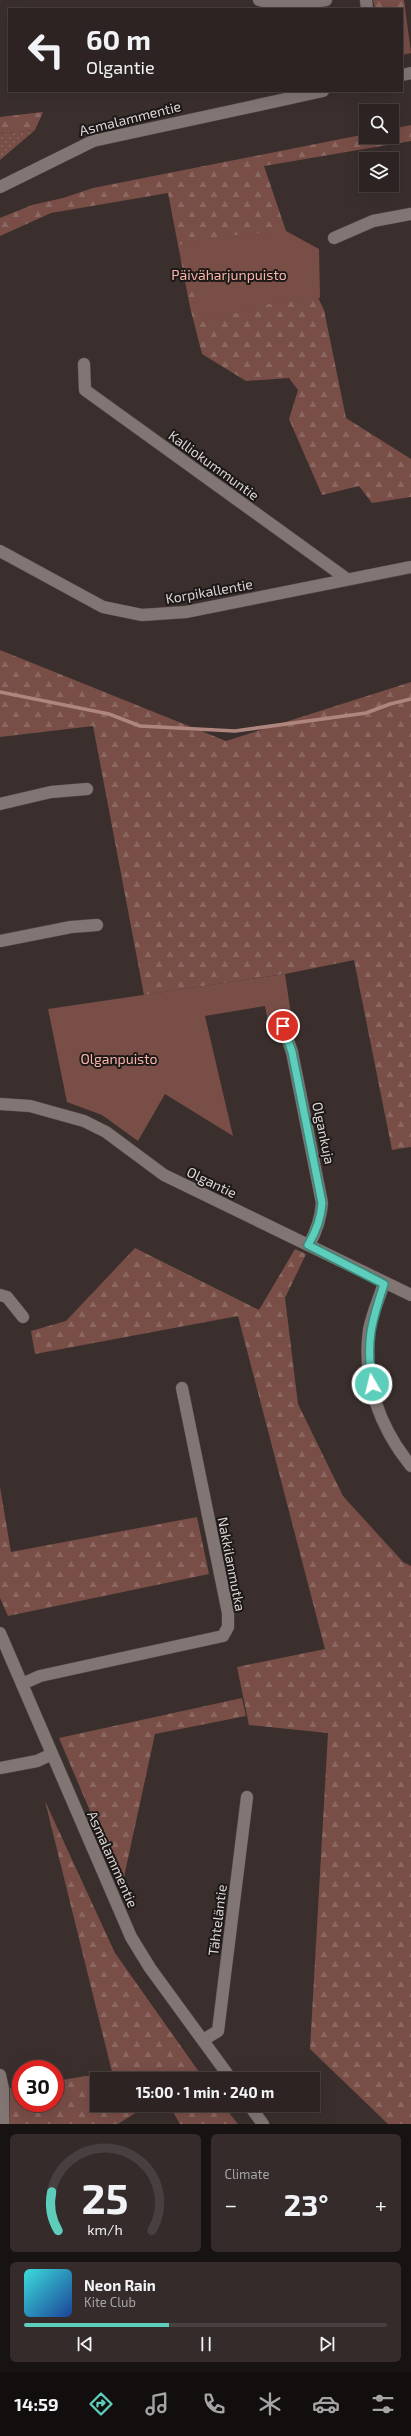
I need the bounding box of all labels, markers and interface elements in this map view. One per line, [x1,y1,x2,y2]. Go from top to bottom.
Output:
text: 60 m [86,22,151,56]
icon: left [20,24,72,76]
text: Olgantie [86,56,155,78]
street label: Asmalammentie [77,97,183,139]
map controls [359,104,399,192]
button: search [359,104,399,144]
button: layers [359,152,399,192]
park label: Päiväharjunpuisto [171,266,287,283]
street label: Kalliokummuntie [165,426,263,504]
street label: Korpikallentie [164,575,254,607]
pin [266,1009,300,1043]
icon: arrive [272,1015,294,1037]
park label: Olganpuisto [80,1050,158,1067]
street label: Olgankuja [309,1100,339,1166]
street label: Olgantie [184,1163,240,1201]
position arrow [351,1363,393,1405]
street label: Nakkilanmutka [215,1515,249,1613]
street label: Asmalammentie [84,1808,142,1910]
street label: Tähteläntie [204,1883,230,1957]
speed limit sign: 30 [12,2060,64,2112]
text: 15:00 · 1 min · 240 m [136,2083,274,2101]
text: Climate [225,2166,269,2182]
text: 25 [82,2172,129,2222]
text: 23° [284,2186,329,2222]
text: − [225,2191,237,2217]
text: + [375,2191,387,2217]
text: km/h [88,2221,123,2238]
text: Neon Rain [84,2276,156,2294]
text: Kite Club [84,2294,136,2310]
icon: previous [74,2333,96,2355]
icon: pause [195,2333,217,2355]
icon: next [316,2333,338,2355]
icon: directions [87,2390,115,2418]
icon: music [143,2390,171,2418]
icon: phone [200,2390,228,2418]
icon: climate [256,2390,284,2418]
icon: car [312,2390,340,2418]
icon: filters [369,2390,397,2418]
text: 14:59 [14,2393,59,2415]

